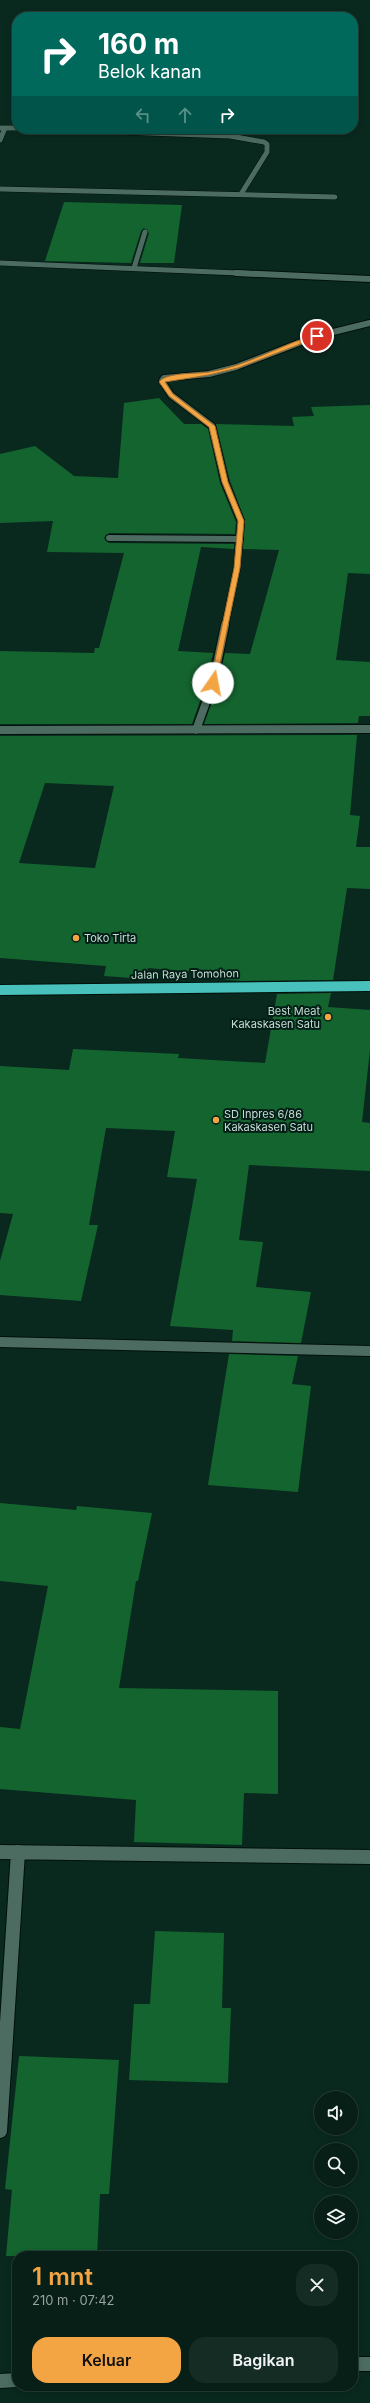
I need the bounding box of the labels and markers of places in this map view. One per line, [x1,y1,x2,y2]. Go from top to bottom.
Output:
pin [300,319,334,353]
place label: Toko Tirta [84,931,136,945]
marker: Toko Tirta [71,933,81,943]
place label: Best Meat Kakaskasen Satu [231,1004,320,1031]
marker: Best Meat Kakaskasen Satu [323,1012,333,1022]
place label: SD Inpres 6/86 Kakaskasen Satu [224,1107,313,1134]
marker: SD Inpres 6/86 Kakaskasen Satu [211,1115,221,1125]

